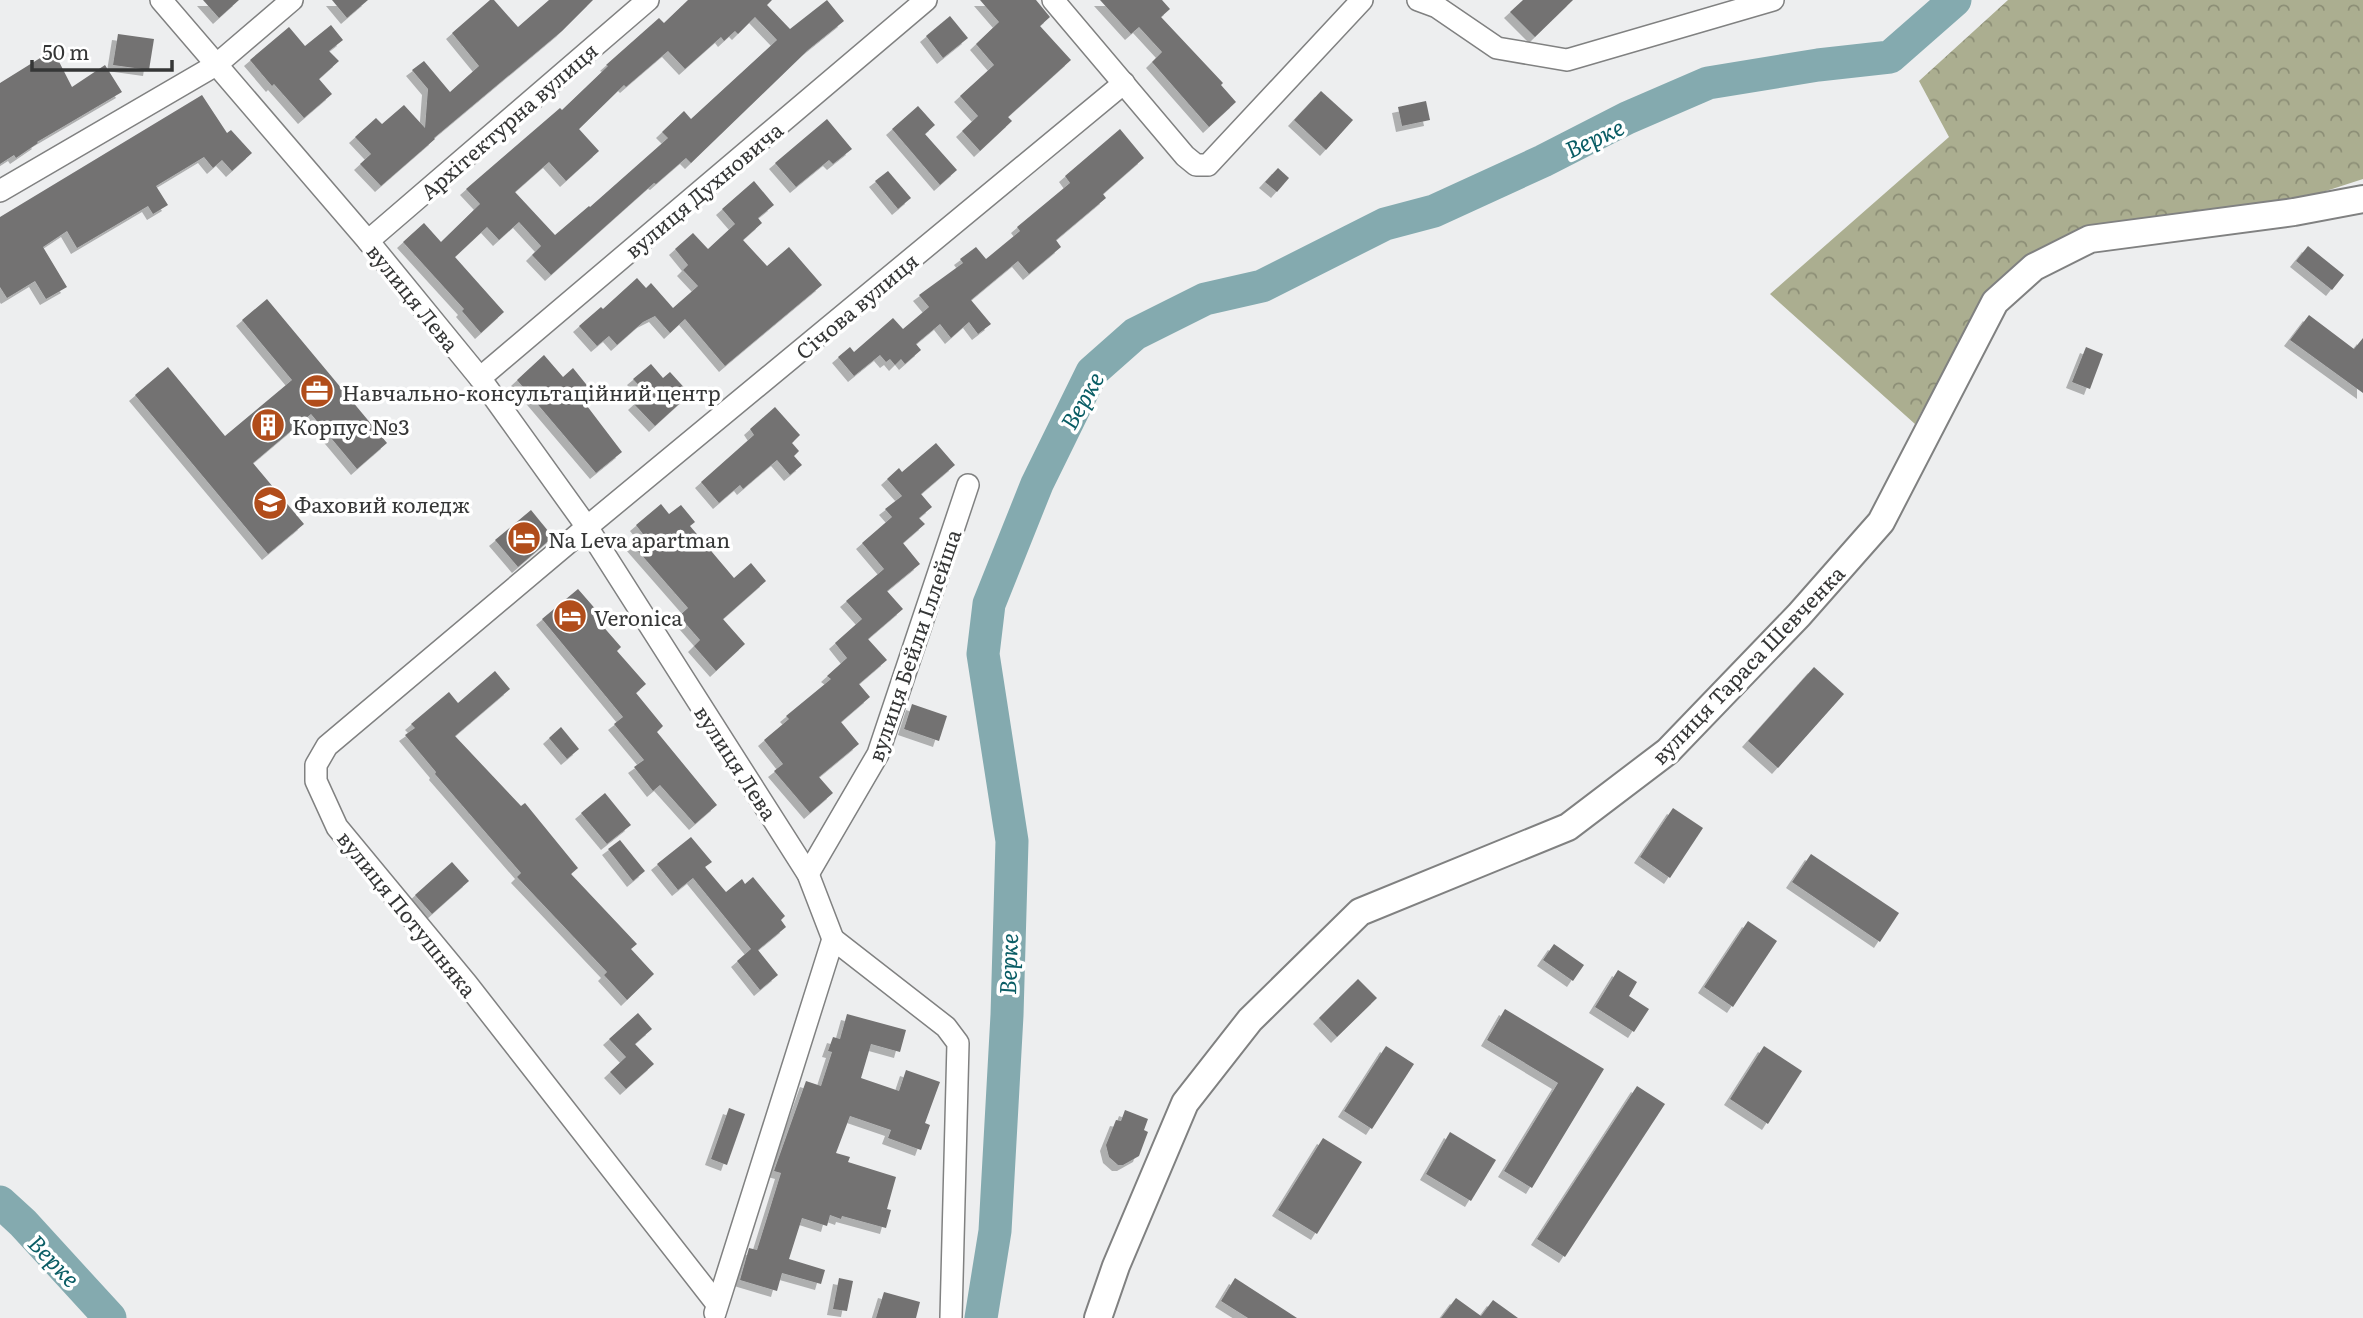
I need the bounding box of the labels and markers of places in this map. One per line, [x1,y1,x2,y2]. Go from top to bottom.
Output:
office icon: Навчально-консультаційний центр [298,372,336,410]
place label: Навчально-консультаційний центр [342,376,721,407]
building icon: Корпус №3 [249,406,287,444]
place label: Корпус №3 [292,410,410,441]
school or university icon: Фаховий коледж [251,484,289,522]
place label: Фаховий коледж [294,488,470,519]
hotel icon: Na Leva apartman [505,519,543,557]
place label: Na Leva apartman [548,523,730,554]
hotel icon: Veronica [551,597,589,635]
place label: Veronica [594,601,683,632]

